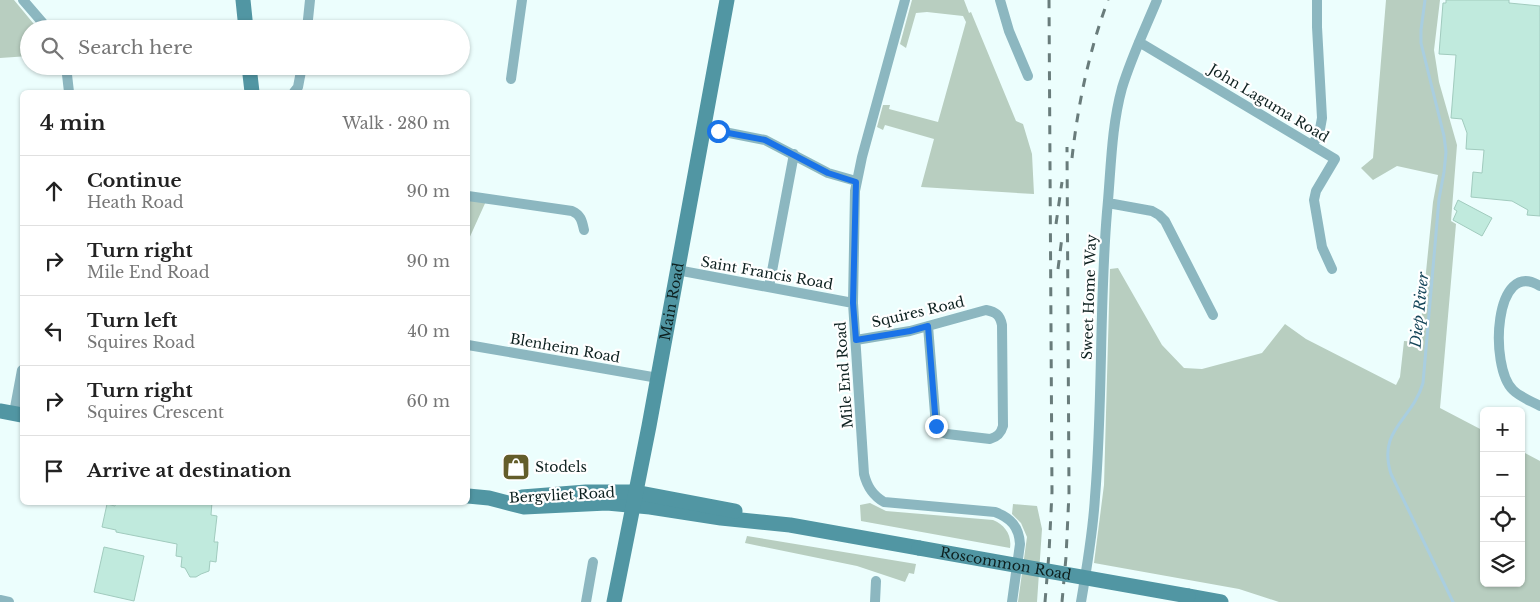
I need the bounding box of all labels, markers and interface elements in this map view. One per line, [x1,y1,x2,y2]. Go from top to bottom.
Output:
search box [20,20,470,75]
icon: search [38,34,66,62]
text: Search here [78,36,193,59]
street label: John Laguma Road [1204,59,1333,146]
text: 4 min [40,110,106,136]
text: Walk · 280 m [342,113,450,133]
route start [707,120,730,143]
text: Continue [87,169,182,192]
icon: ahead [40,177,68,205]
text: 90 m [407,181,450,201]
text: Heath Road [87,192,184,212]
street label: Sweet Home Way [1078,234,1100,360]
text: Turn right [87,239,193,262]
icon: right [40,247,68,275]
text: 90 m [407,251,450,271]
street label: Saint Francis Road [700,253,835,294]
street label: Main Road [656,261,688,342]
text: Mile End Road [87,262,209,282]
water label: Diep River [1405,270,1433,350]
street label: Squires Road [870,292,967,331]
text: Turn left [87,309,178,332]
icon: left [40,317,68,345]
street label: Mile End Road [831,320,857,429]
text: 40 m [407,321,450,341]
street label: Blenheim Road [508,329,622,367]
text: Squires Road [87,332,195,352]
text: Turn right [87,379,193,402]
icon: right [40,387,68,415]
text: 60 m [407,391,450,411]
text: Squires Crescent [87,402,224,422]
map controls [1480,407,1525,587]
button: + [1480,407,1525,452]
route end [925,415,948,438]
shop icon: Stodels [501,452,531,482]
button: − [1480,452,1525,497]
icon: arrive [40,457,68,485]
place label: Stodels [535,458,587,476]
text: Arrive at destination [87,459,291,482]
street label: Bergvliet Road [509,483,616,507]
button: locate [1480,497,1525,542]
button: layers [1480,542,1525,587]
street label: Roscommon Road [938,543,1073,584]

